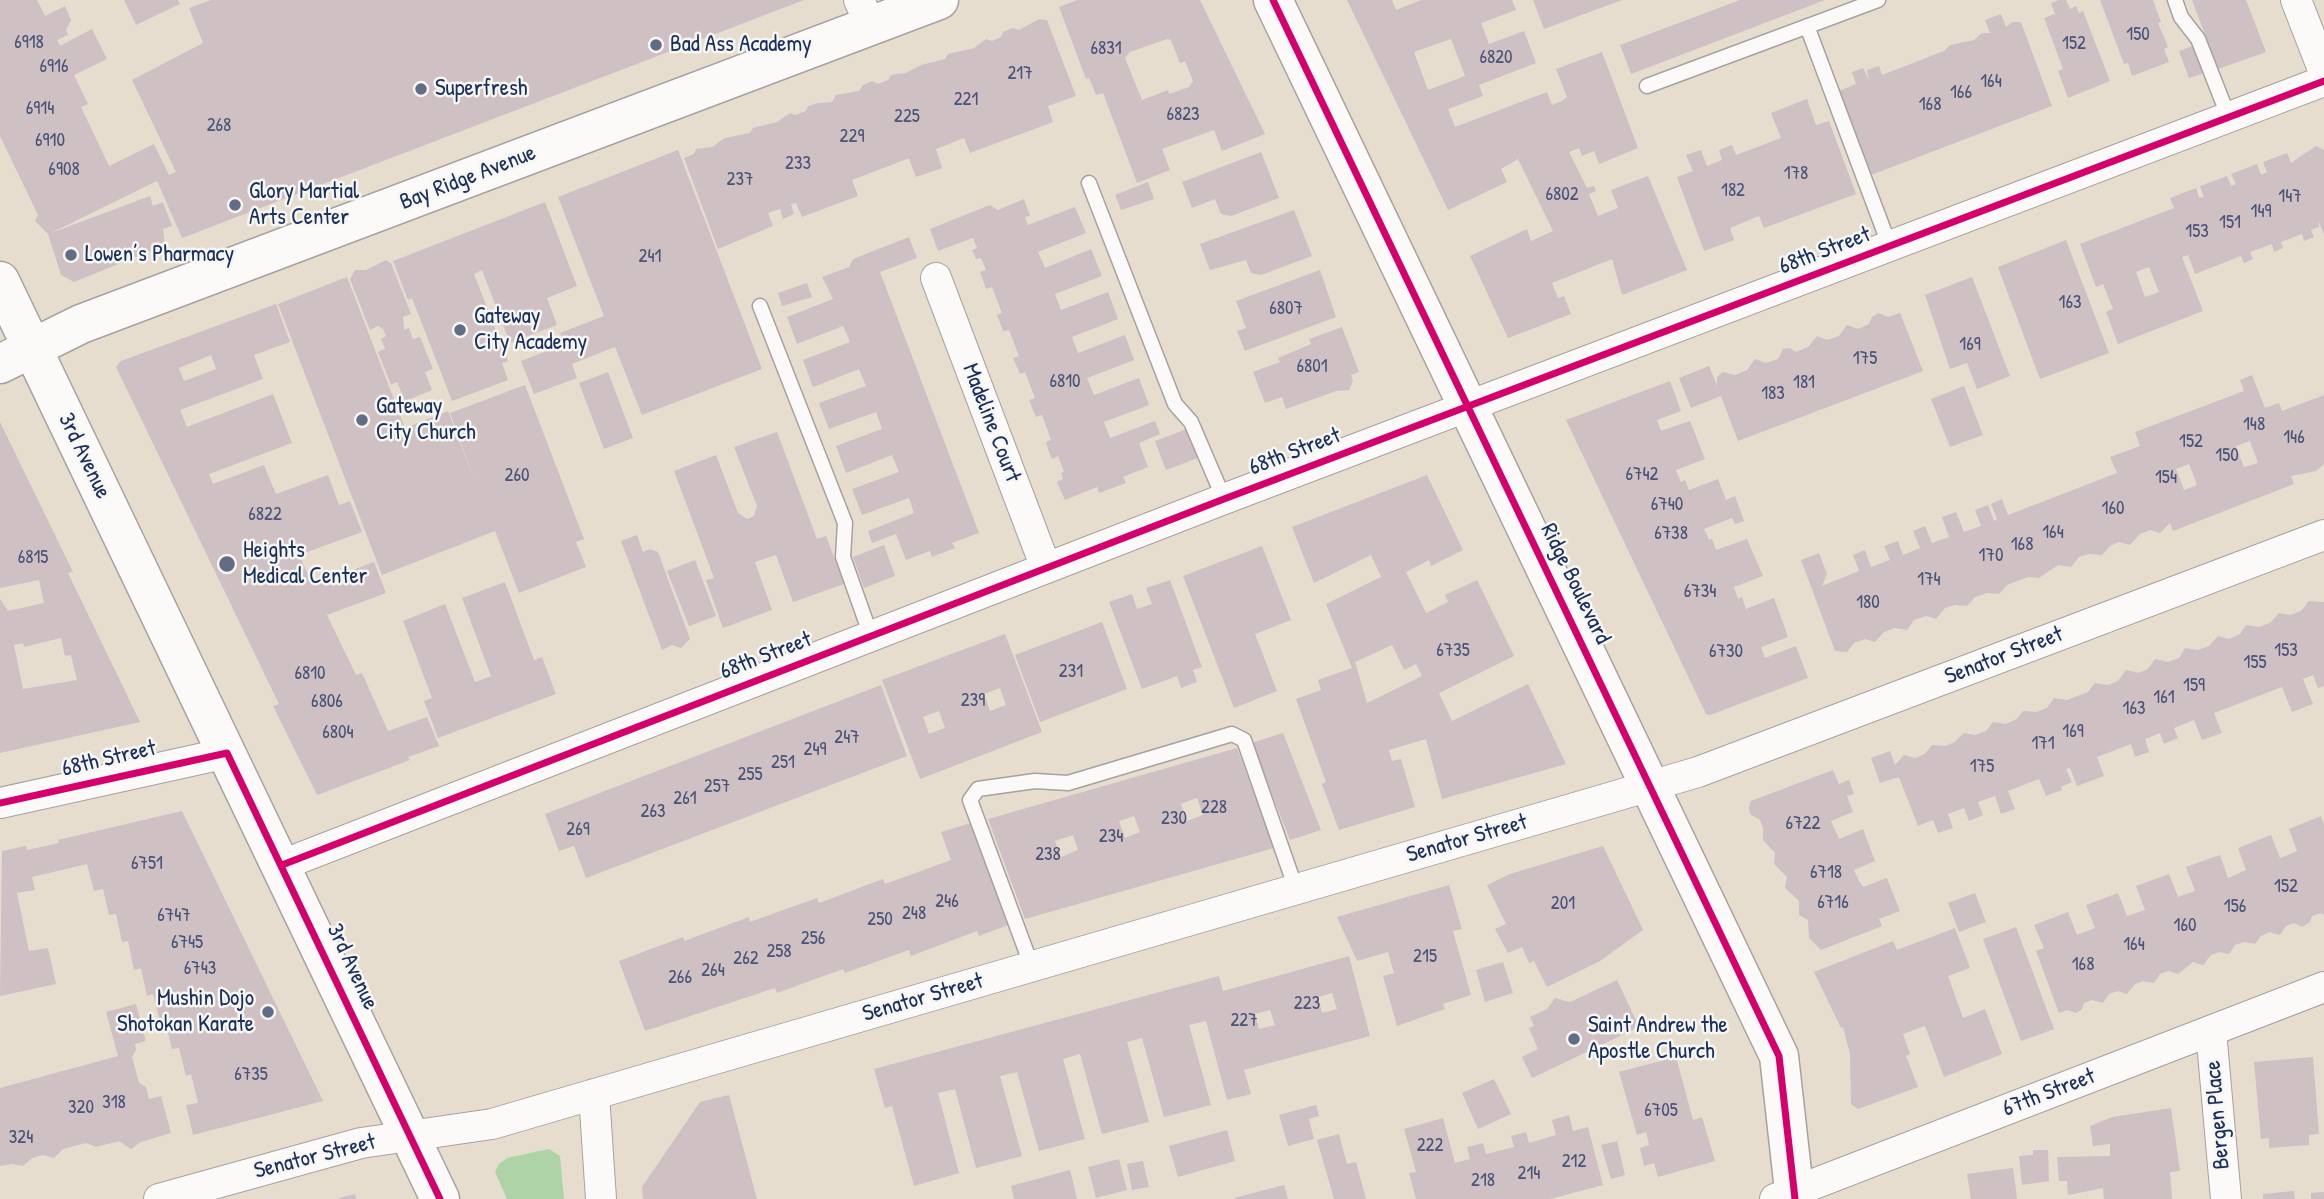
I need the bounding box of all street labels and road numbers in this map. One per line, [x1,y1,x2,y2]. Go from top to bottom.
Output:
street label: Bay Ridge Avenue [396,139,540,217]
street label: 68th Street [1775,221,1875,281]
street label: Madeline Court [956,360,1026,486]
street label: 3rd Avenue [51,409,117,503]
street label: 68th Street [1245,422,1345,482]
street label: Ridge Boulevard [1534,519,1616,649]
street label: Senator Street [1941,621,2067,691]
street label: 68th Street [716,626,816,686]
street label: 68th Street [59,735,159,783]
street label: Senator Street [1404,809,1530,869]
street label: 3rd Avenue [320,920,384,1014]
street label: Senator Street [860,968,986,1028]
street label: Bergen Place [2200,1059,2236,1171]
street label: 67th Street [1999,1063,2099,1123]
street label: Senator Street [252,1129,378,1185]

